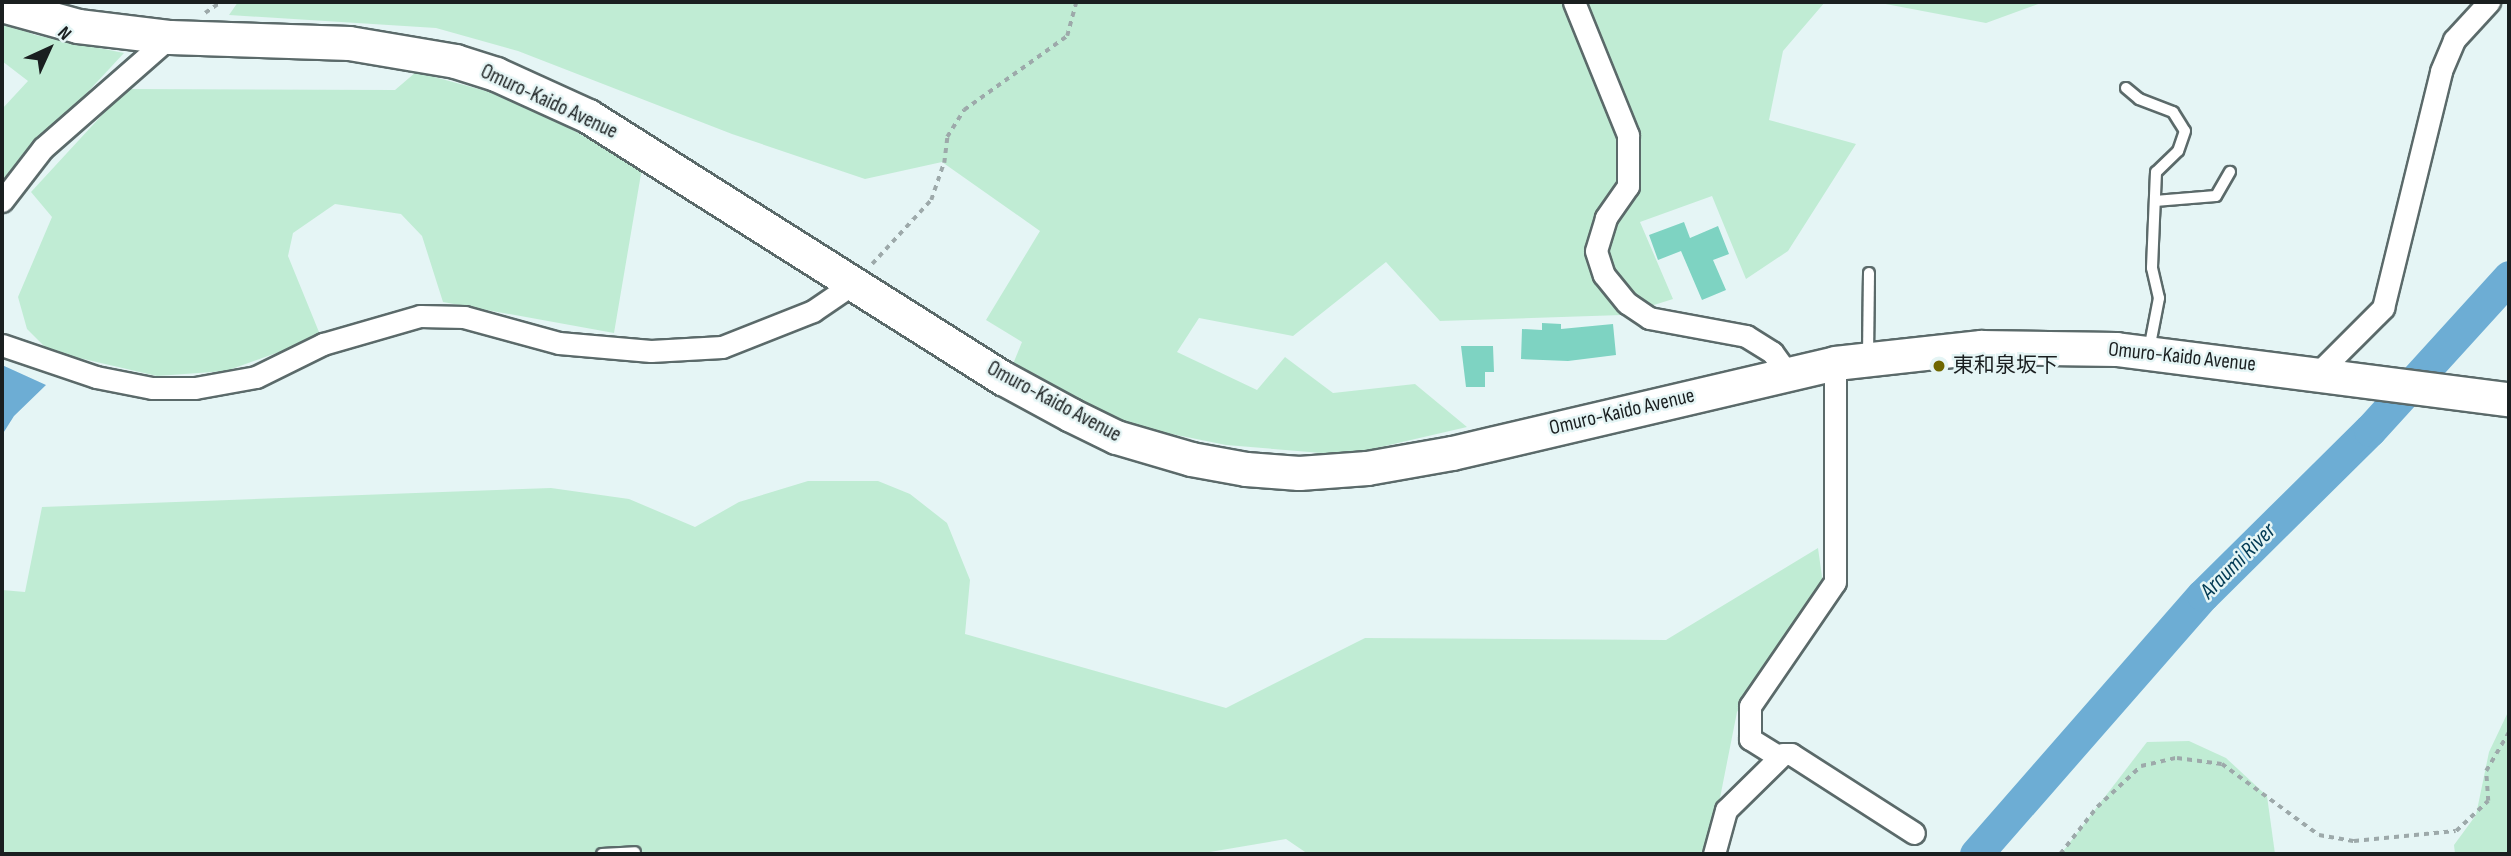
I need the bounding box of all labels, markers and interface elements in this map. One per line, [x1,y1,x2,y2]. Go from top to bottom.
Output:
north arrow [14,14,84,84]
text: N [52,22,76,46]
street label: Omuro-Kaido Avenue [476,59,622,145]
street label: Omuro-Kaido Avenue [2107,337,2257,377]
place label: 東和泉坂下 [1953,353,2058,379]
street label: Omuro-Kaido Avenue [983,356,1125,448]
marker: 東和泉坂下 [1931,358,1947,374]
street label: Omuro-Kaido Avenue [1547,383,1697,441]
water label: Araumi River [2194,517,2282,605]

